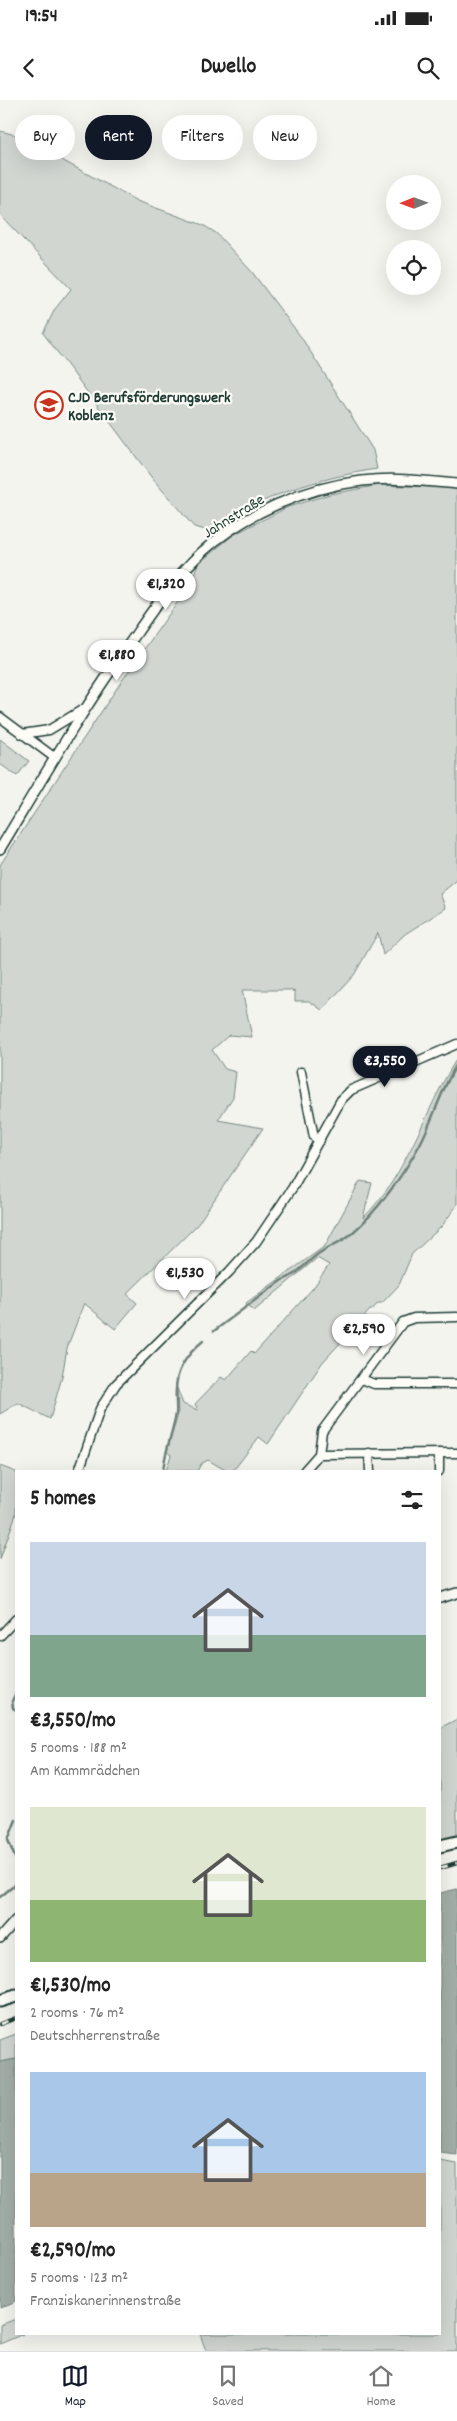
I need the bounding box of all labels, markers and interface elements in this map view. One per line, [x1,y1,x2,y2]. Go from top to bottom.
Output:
text: 19:54 [25,4,58,31]
text: Dwello [201,52,256,83]
icon: back [15,54,43,82]
icon: search [414,54,442,82]
chip: Buy [15,115,75,160]
chip: Rent [85,115,152,160]
chip: Filters [162,115,243,160]
chip: New [253,115,317,160]
north arrow [386,175,441,230]
map controls [386,175,441,295]
button: locate [386,240,441,295]
place label: CJD Berufsförderungswerk Koblenz [68,387,231,428]
school or university icon: CJD Berufsförderungswerk Koblenz [34,390,64,420]
street label: Jahnstraße [199,489,270,545]
pin: €1,320 [125,568,207,611]
text: €1,320 [147,573,185,596]
pin: €1,880 [76,640,158,682]
text: €1,880 [98,644,136,667]
pin: €3,550 [344,1046,426,1088]
text: €3,550 [364,1050,406,1073]
pin: €1,530 [144,1258,226,1300]
text: €1,530 [166,1262,204,1285]
pin: €2,590 [323,1314,405,1356]
text: €2,590 [343,1318,385,1341]
text: 5 homes [30,1485,96,1515]
icon: filters [398,1486,426,1514]
icon: home [183,1575,273,1665]
text: €3,550/mo [30,1707,116,1737]
text: 5 rooms · 188 m² [30,1737,127,1760]
text: Am Kammrädchen [30,1760,140,1783]
icon: home [183,1840,273,1930]
text: €1,530/mo [30,1972,111,2002]
text: 2 rooms · 76 m² [30,2002,124,2025]
text: Deutschherrenstraße [30,2025,160,2048]
icon: home [183,2105,273,2195]
text: €2,590/mo [30,2237,115,2267]
text: 5 rooms · 123 m² [30,2267,128,2290]
text: Franziskanerinnenstraße [30,2290,181,2313]
tab: Map [61,2362,89,2412]
tab: Saved [212,2362,244,2412]
tab: Home [366,2362,396,2412]

